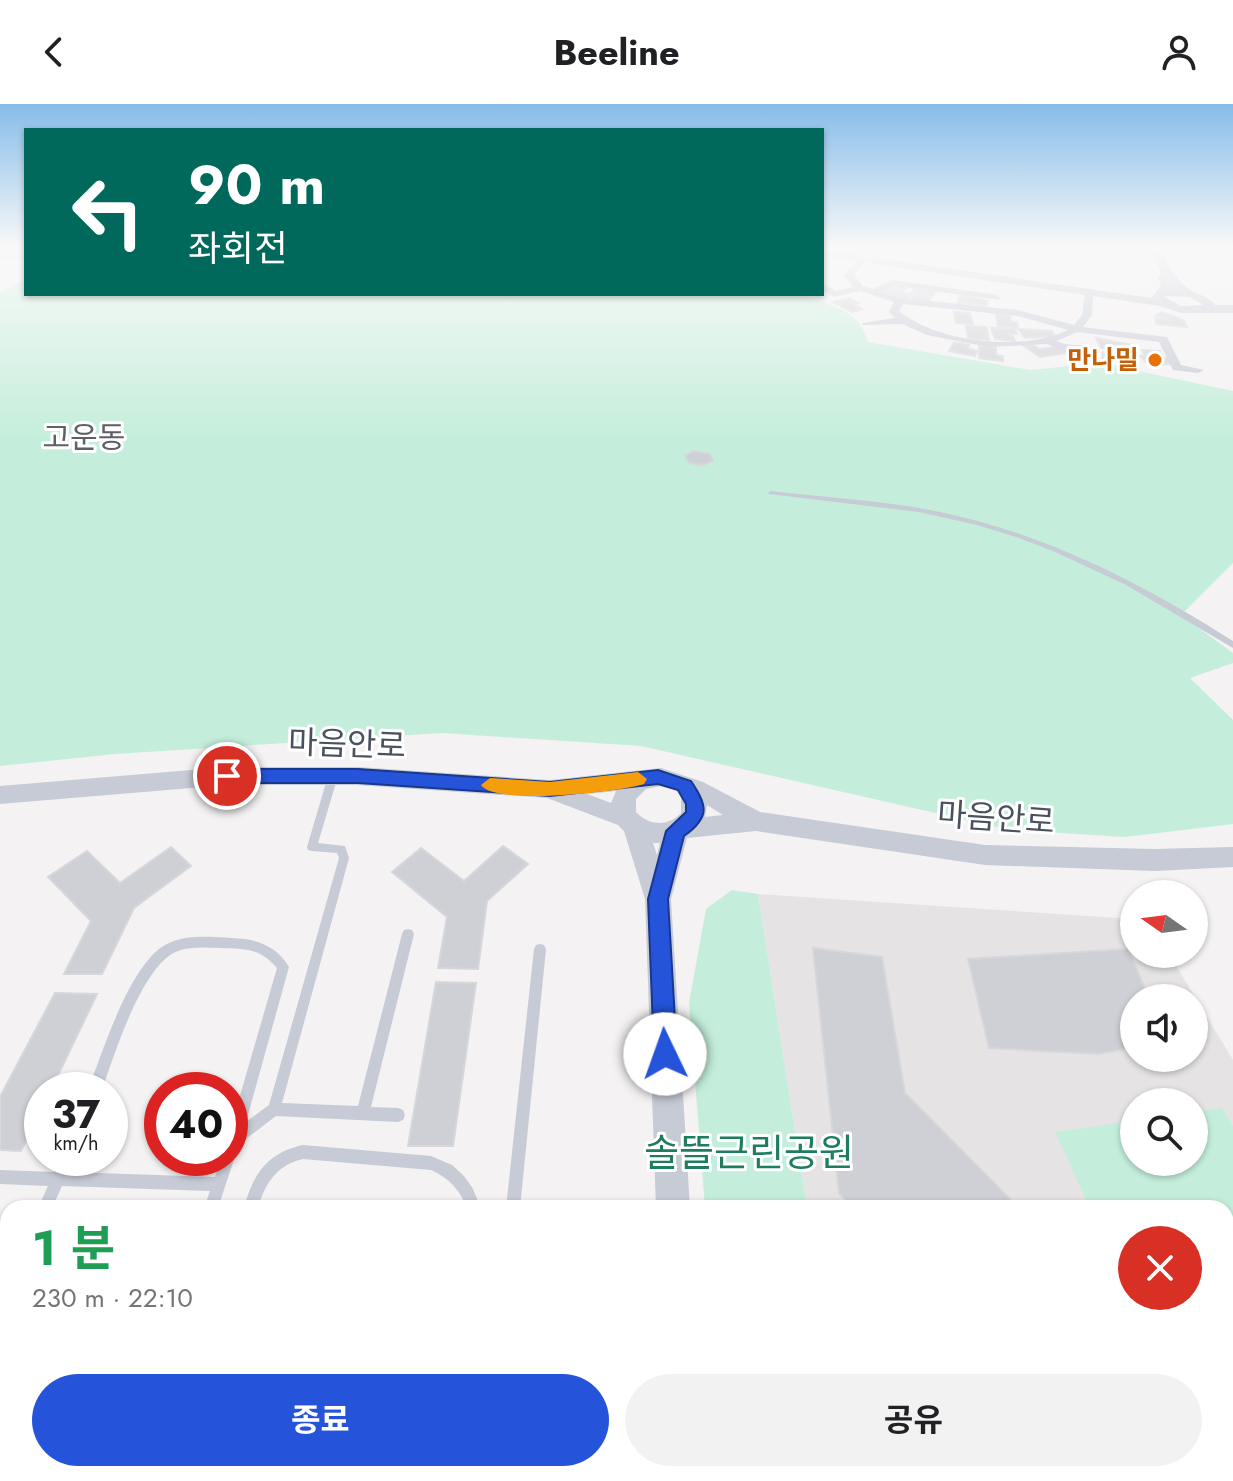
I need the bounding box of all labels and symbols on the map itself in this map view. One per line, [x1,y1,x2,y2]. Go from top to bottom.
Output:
place label: 만나밀 [1067,341,1139,379]
marker: 만나밀 [1146,351,1164,369]
district label: 고운동 [43,416,125,459]
street label: 마음안로 [287,719,407,769]
pin [193,742,261,810]
street label: 마음안로 [936,791,1056,845]
north arrow [1120,880,1208,968]
position arrow [623,1012,707,1096]
speed limit sign: 40 [144,1072,248,1176]
park label: 솔뜰근린공원 [644,1125,854,1180]

